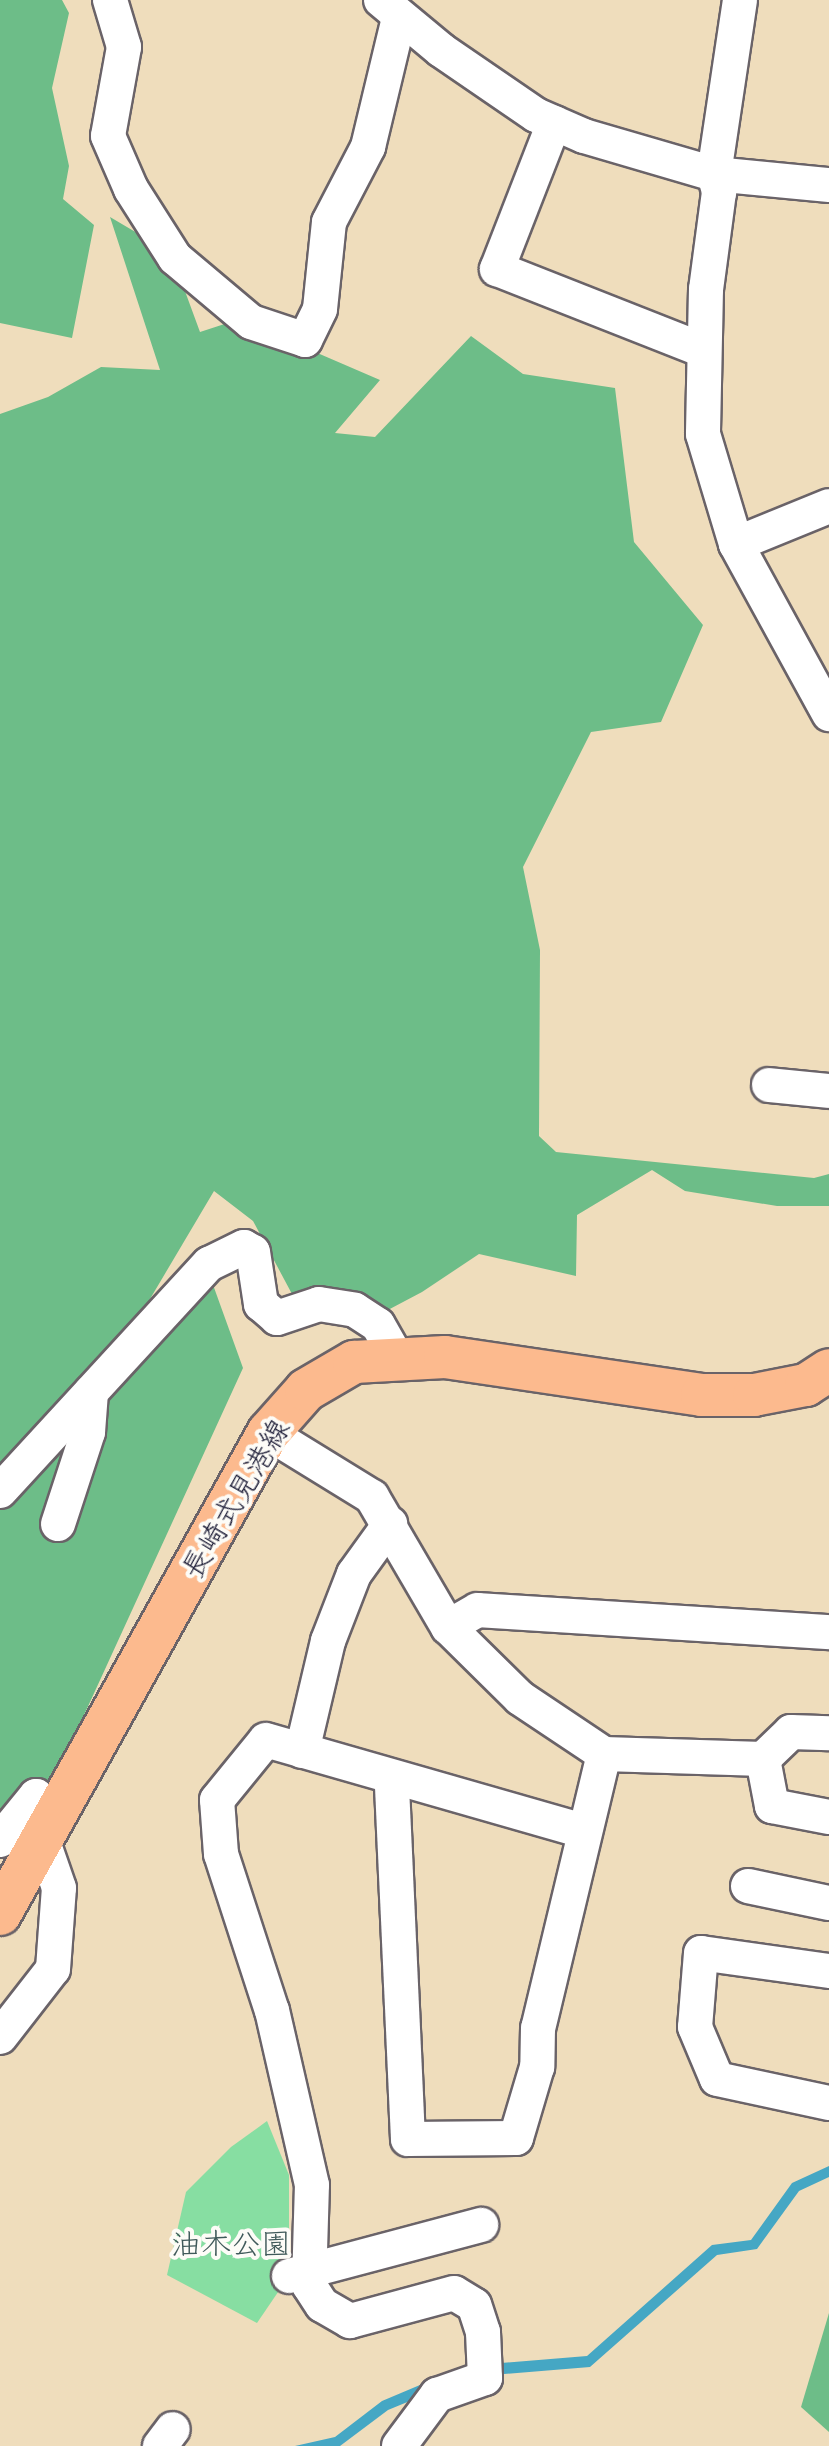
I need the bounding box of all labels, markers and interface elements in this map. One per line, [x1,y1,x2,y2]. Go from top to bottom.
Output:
street label: 長崎式見港線 [174,1413,298,1585]
park label: 油木公園 [171,2226,291,2262]

